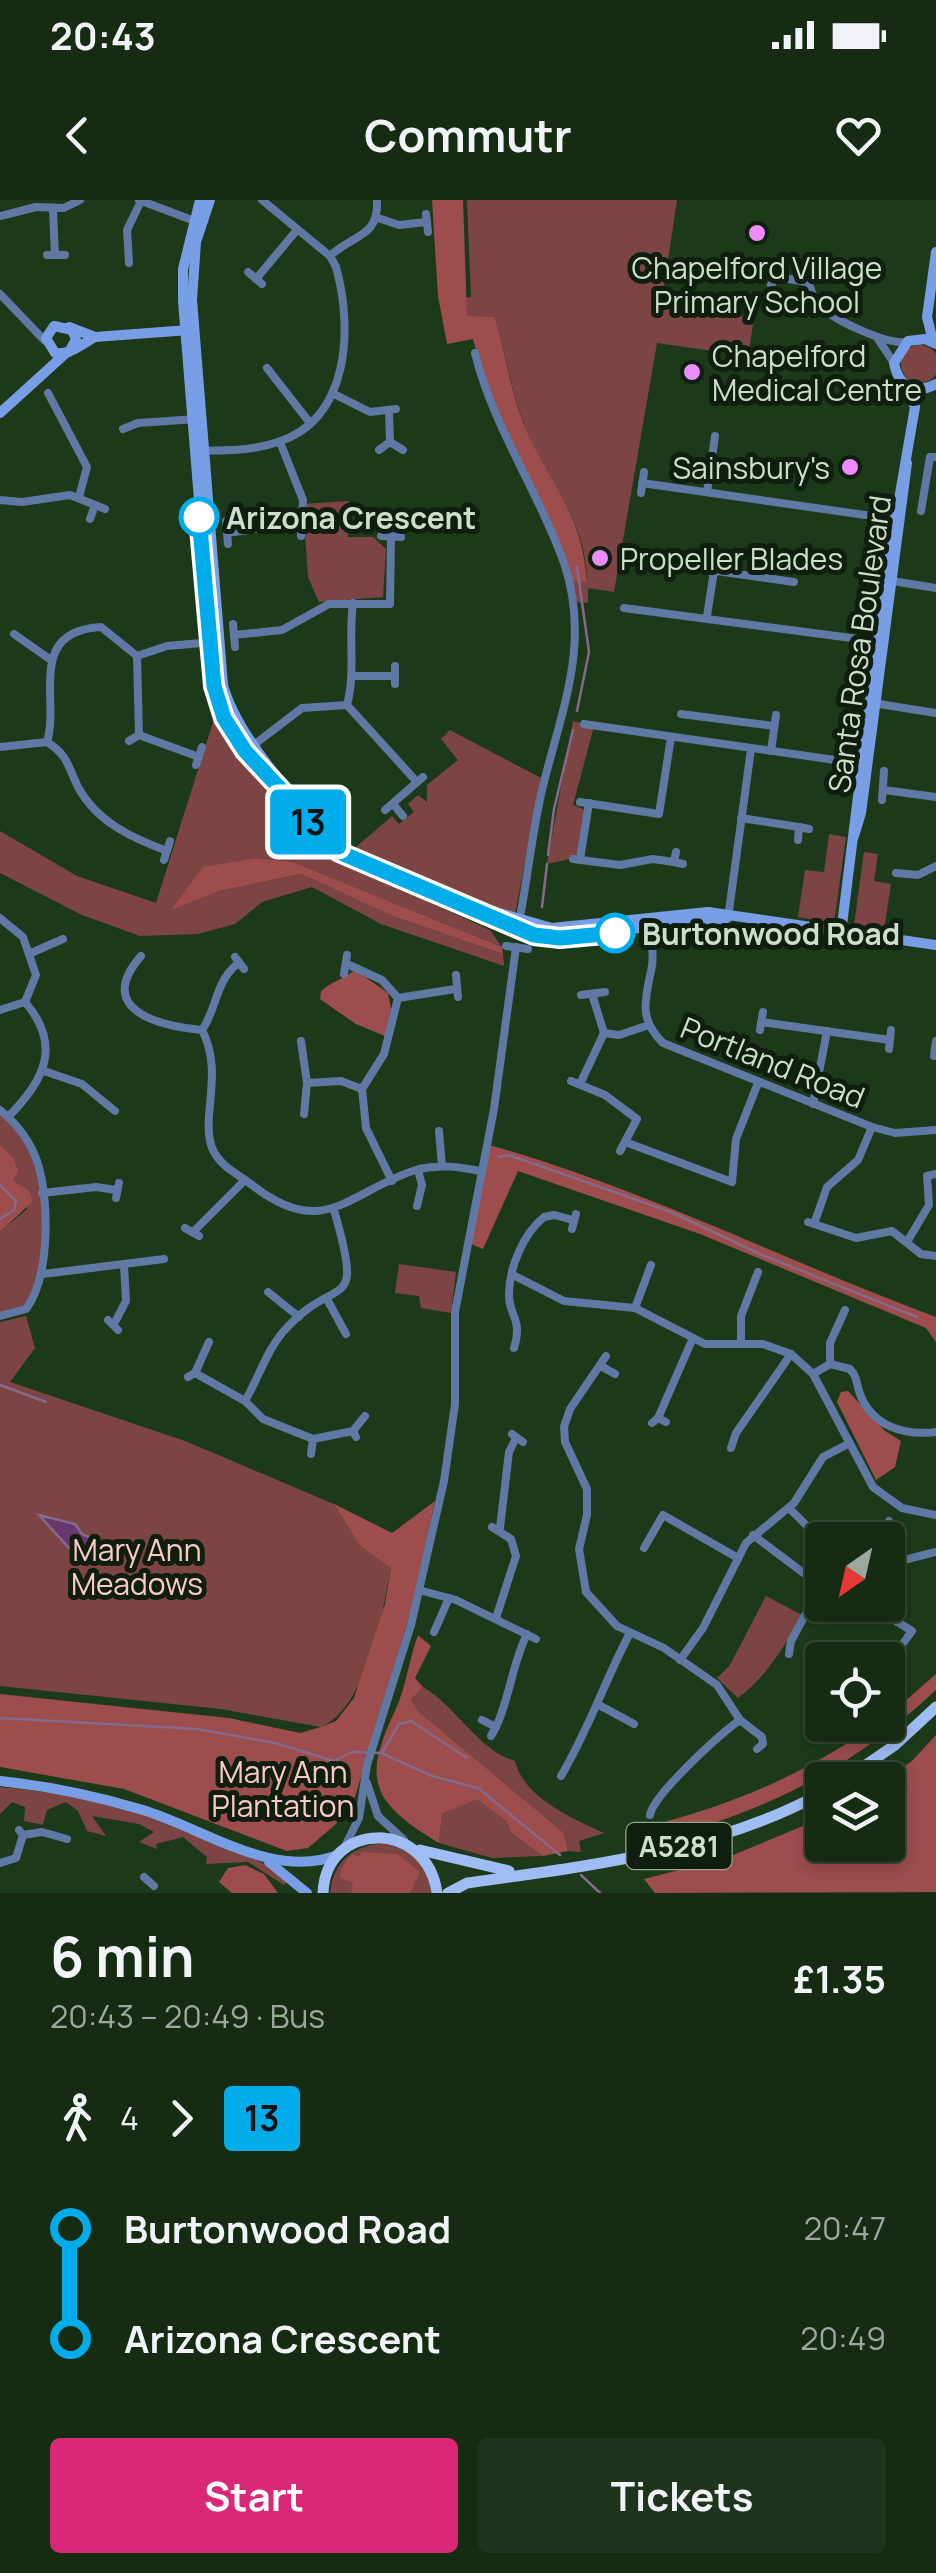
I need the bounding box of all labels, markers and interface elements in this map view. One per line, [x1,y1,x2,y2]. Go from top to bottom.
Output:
text: 20:43 [50,9,156,61]
text: Commutr [364,104,572,166]
icon: back [50,108,105,163]
icon: heart [831,108,886,163]
marker: Chapelford Village Primary School [746,222,768,244]
place label: Chapelford Village Primary School [632,247,882,322]
place label: Chapelford Medical Centre [712,335,922,410]
marker: Chapelford Medical Centre [681,361,703,383]
place label: Sainsbury's [672,447,830,488]
marker: Sainsbury's [839,456,861,478]
street label: Santa Rosa Boulevard [818,493,900,795]
place label: Arizona Crescent [226,497,476,538]
marker: Arizona Crescent [180,498,218,536]
place label: Propeller Blades [620,538,843,579]
marker: Propeller Blades [589,547,611,569]
line badge: 13 [263,790,353,854]
text: 13 [290,798,326,846]
place label: Burtonwood Road [642,913,900,954]
marker: Burtonwood Road [596,914,634,952]
street label: Portland Road [675,1006,871,1118]
north arrow [805,1522,905,1622]
map controls [805,1522,905,1862]
park label: Mary Ann Meadows [71,1529,203,1604]
button: locate [805,1642,905,1742]
park label: Mary Ann Plantation [212,1751,354,1826]
button: layers [805,1762,905,1862]
road number: A5281 [626,1823,732,1869]
text: 6 min [50,1918,194,1994]
text: £1.35 [793,1952,886,2004]
text: 20:43 – 20:49 · Bus [50,1994,325,2038]
icon: walk [50,2091,105,2146]
icon: forward [154,2091,209,2146]
text: 13 [244,2094,280,2142]
text: 4 [120,2096,139,2140]
text: Burtonwood Road [124,2202,451,2254]
text: 20:47 [804,2206,886,2250]
text: Arizona Crescent [124,2312,441,2364]
text: 20:49 [800,2316,886,2360]
button: Start [50,2438,458,2553]
button: Tickets [478,2438,886,2553]

